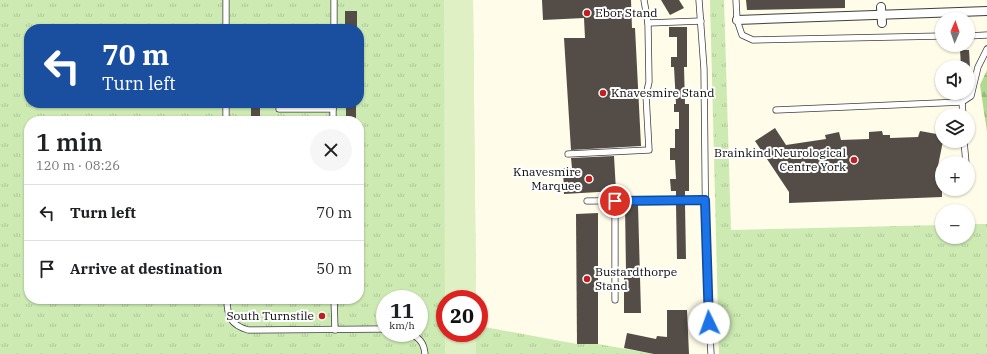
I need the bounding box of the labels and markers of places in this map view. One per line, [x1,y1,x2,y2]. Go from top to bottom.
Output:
place label: Ebor Stand [595,5,658,20]
marker: Ebor Stand [582,8,592,18]
place label: Knavesmire Stand [611,85,715,100]
marker: Knavesmire Stand [598,88,608,98]
place label: Brainkind Neurological Centre York [714,145,846,174]
marker: Brainkind Neurological Centre York [849,155,859,165]
place label: Knavesmire Marquee [513,164,581,193]
marker: Knavesmire Marquee [584,174,594,184]
pin [598,184,632,218]
place label: Bustardthorpe Stand [595,264,677,293]
marker: Bustardthorpe Stand [582,274,592,284]
place label: South Turnstile [226,308,314,323]
marker: South Turnstile [317,311,327,321]

